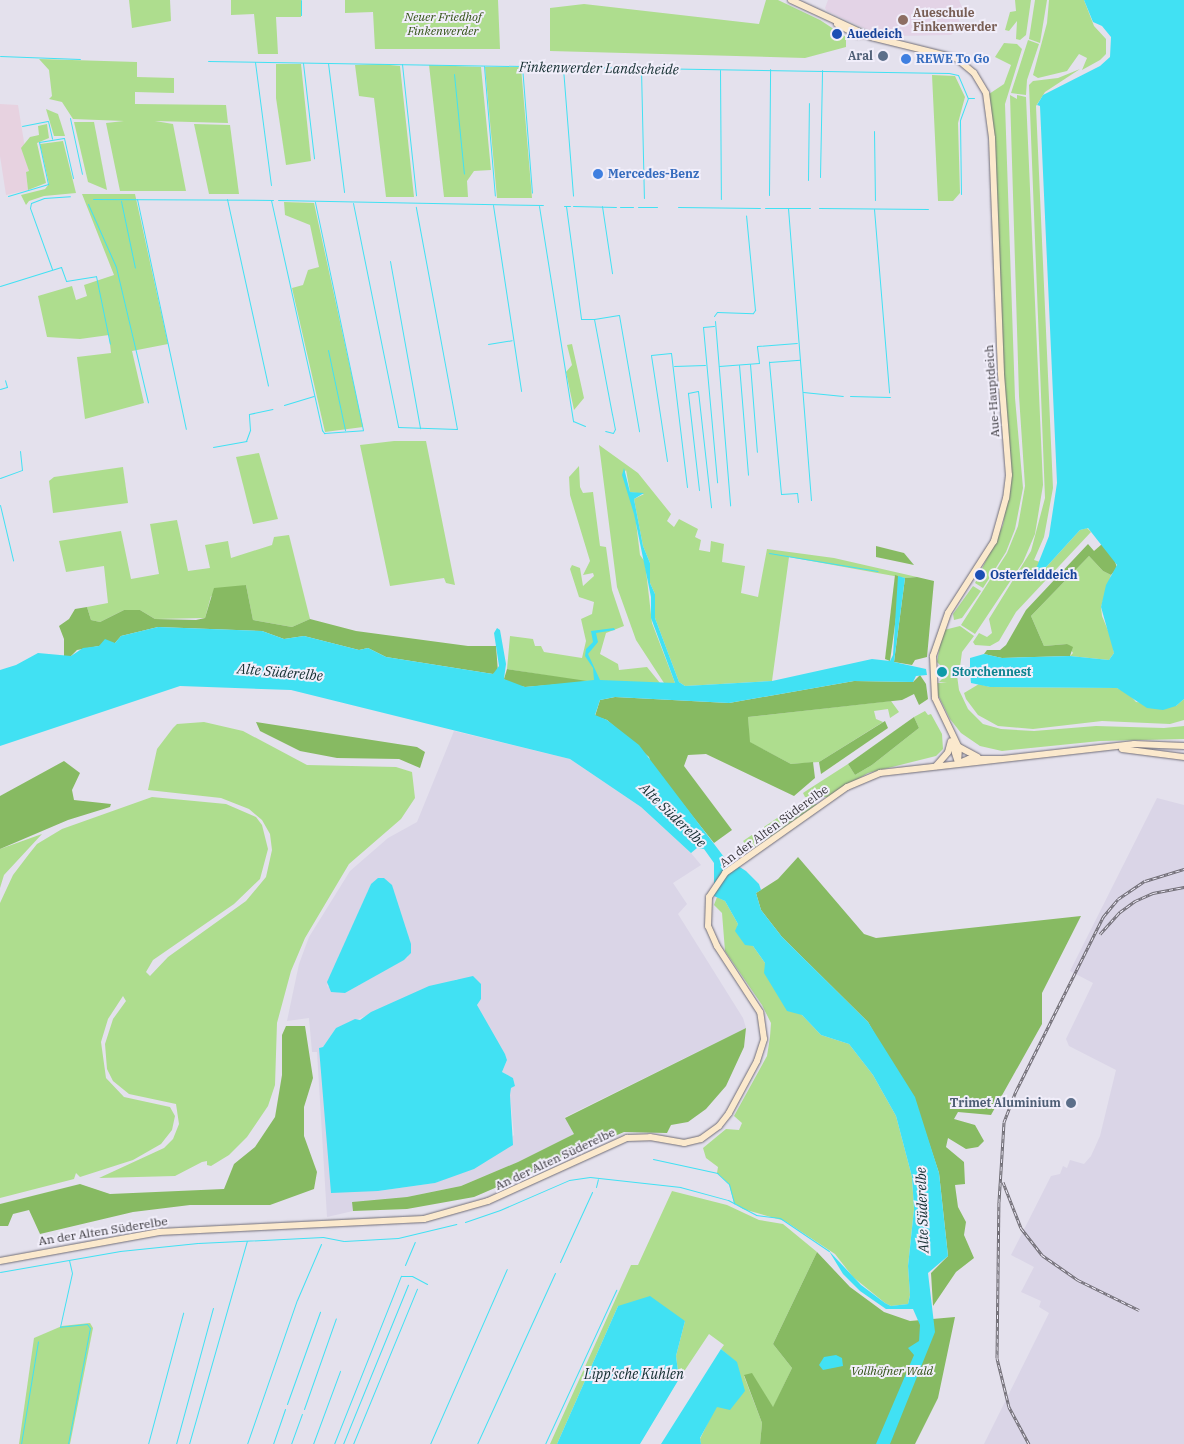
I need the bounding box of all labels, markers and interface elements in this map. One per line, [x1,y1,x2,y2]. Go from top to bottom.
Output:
place label: Aueschule Finkenwerder [913,6,997,34]
park label: Neuer Friedhof Finkenwerder [404,10,482,38]
marker: Aueschule Finkenwerder [897,14,909,26]
place label: Auedeich [847,27,902,41]
marker: Auedeich [831,28,843,40]
place label: Aral [848,49,873,63]
marker: Aral [877,50,889,62]
place label: REWE To Go [916,52,990,66]
marker: REWE To Go [900,53,912,65]
water label: Finkenwerder Landscheide [519,58,679,78]
place label: Mercedes-Benz [608,167,699,181]
marker: Mercedes-Benz [592,168,604,180]
street label: Aue-Hauptdeich [982,344,1002,438]
place label: Osterfelddeich [990,568,1078,582]
marker: Osterfelddeich [974,569,986,581]
water label: Alte Süderelbe [236,660,324,684]
place label: Storchennest [952,665,1031,679]
marker: Storchennest [936,666,948,678]
water label: Alte Süderelbe [636,779,710,851]
street label: An der Alten Süderelbe [717,782,831,870]
place label: Trimet Aluminium [950,1096,1061,1110]
marker: Trimet Aluminium [1065,1097,1077,1109]
street label: An der Alten Süderelbe [493,1125,617,1193]
water label: Alte Süderelbe [912,1167,932,1253]
street label: An der Alten Süderelbe [37,1214,169,1248]
park label: Vollhöfner Wald [851,1364,933,1378]
water label: Lipp'sche Kuhlen [584,1366,684,1382]

